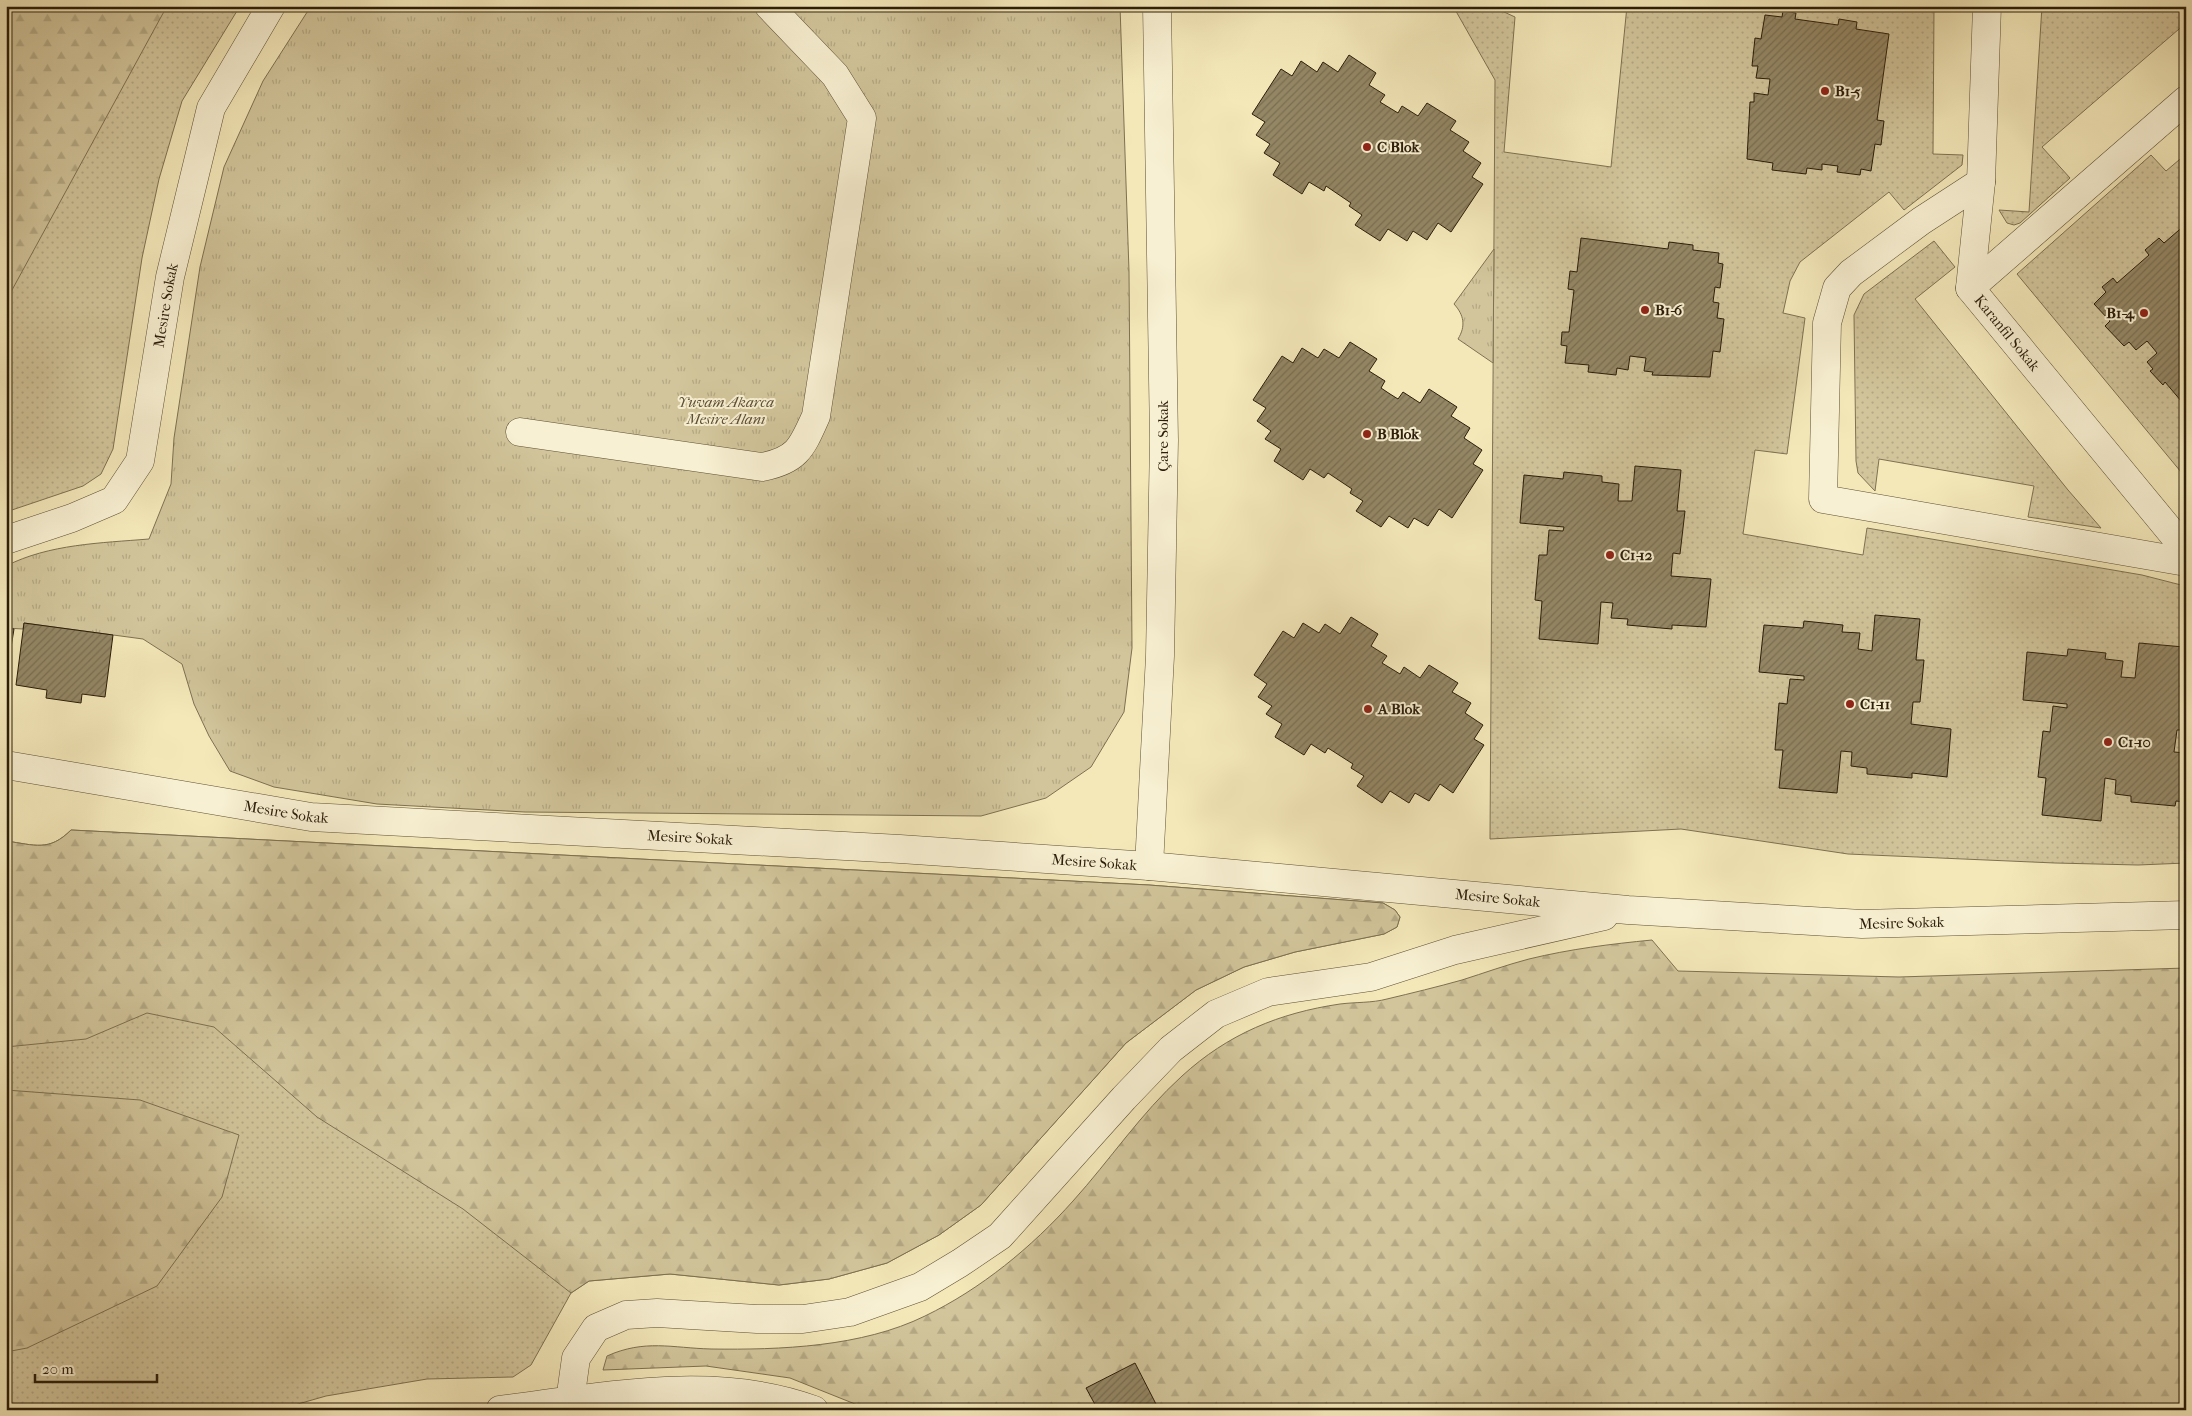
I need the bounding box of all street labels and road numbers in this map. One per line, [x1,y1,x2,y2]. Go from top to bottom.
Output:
street label: Mesire Sokak [150,261,182,349]
street label: Karanfil Sokak [1970,291,2044,375]
street label: Çare Sokak [1154,400,1172,472]
street label: Mesire Sokak [242,797,329,827]
street label: Mesire Sokak [647,826,734,849]
street label: Mesire Sokak [1051,850,1138,874]
street label: Mesire Sokak [1454,885,1541,911]
street label: Mesire Sokak [1859,913,1945,933]

